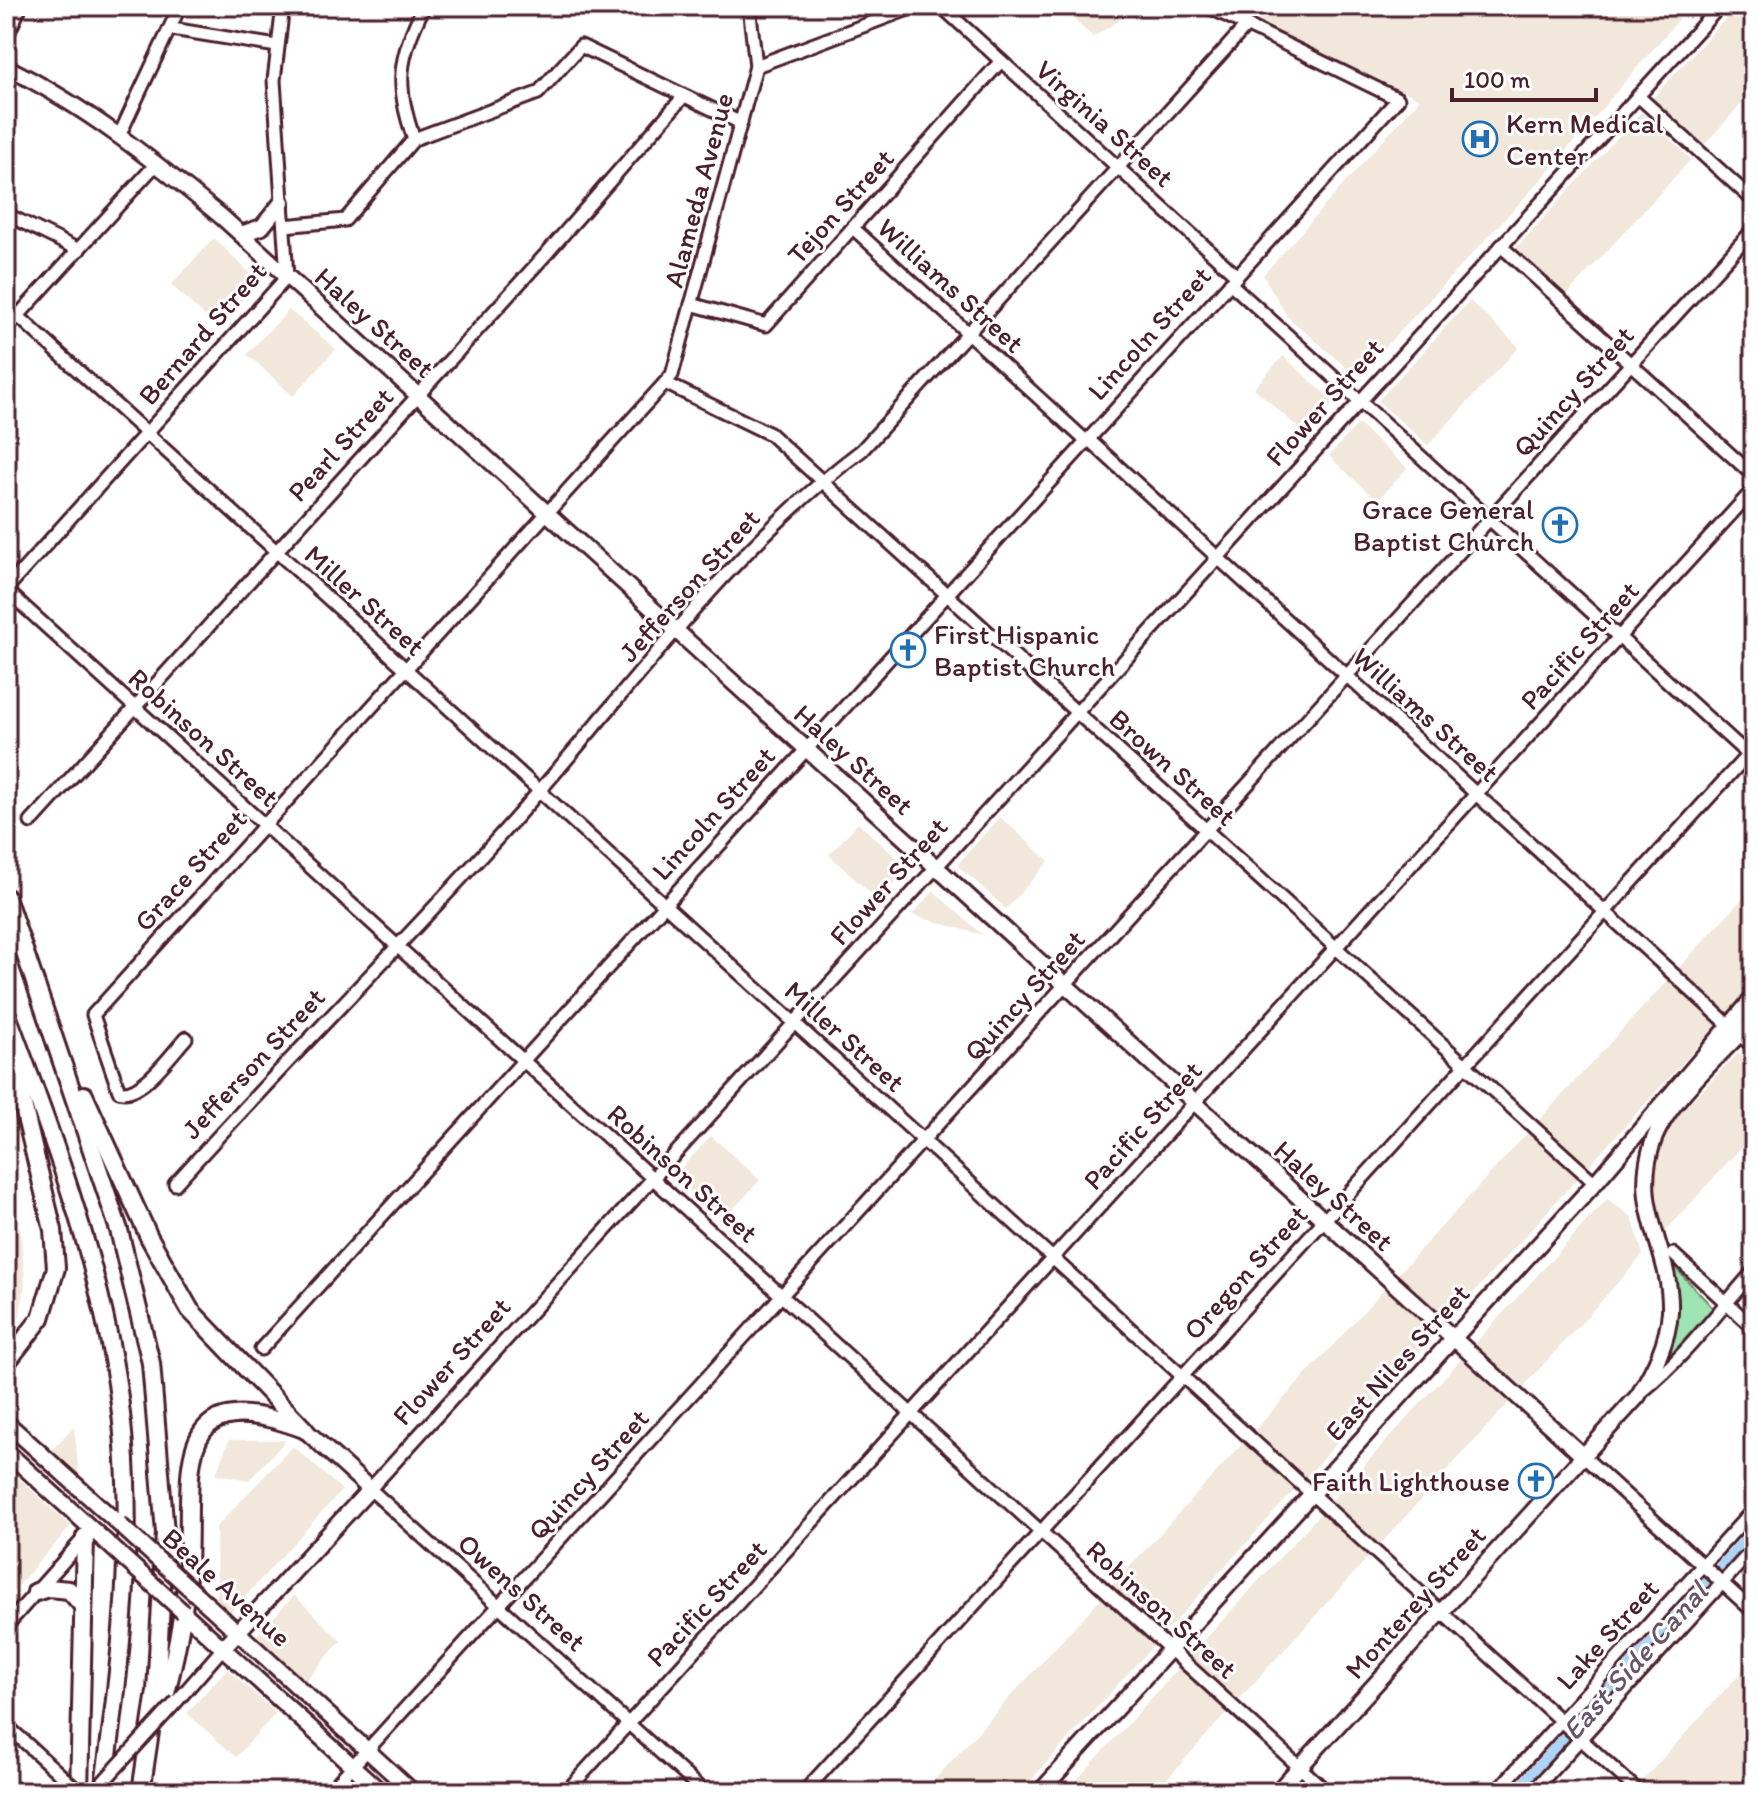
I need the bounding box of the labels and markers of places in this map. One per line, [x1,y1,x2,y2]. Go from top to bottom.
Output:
place label: Kern Medical Center [1506,106,1663,172]
hospital icon: Kern Medical Center [1461,120,1499,158]
place label: Grace General Baptist Church [1353,492,1534,558]
church icon: Grace General Baptist Church [1541,506,1579,544]
place label: First Hispanic Baptist Church [934,617,1115,683]
church icon: First Hispanic Baptist Church [889,631,927,669]
church icon: Faith Lighthouse [1517,1462,1555,1500]
place label: Faith Lighthouse [1312,1464,1510,1498]

